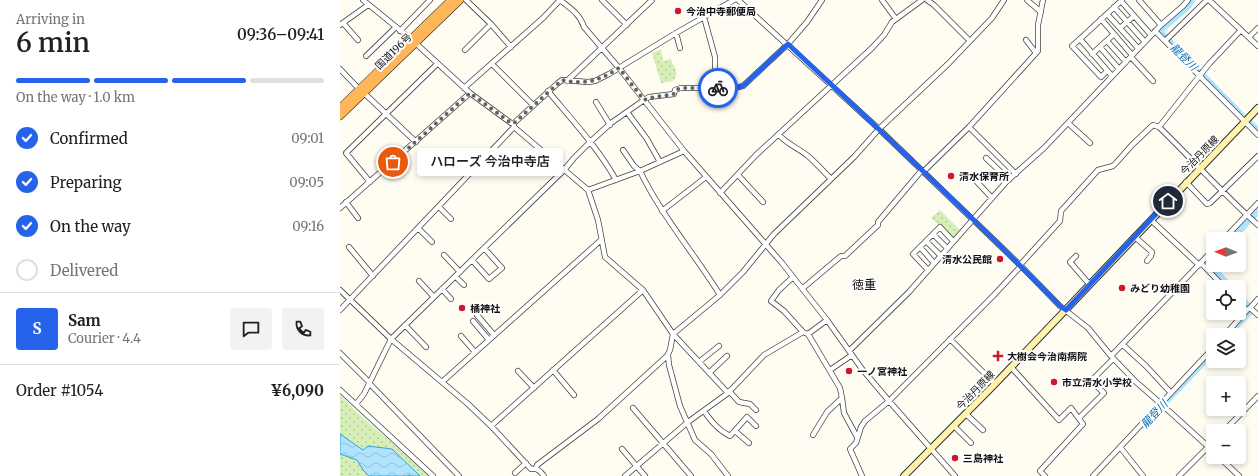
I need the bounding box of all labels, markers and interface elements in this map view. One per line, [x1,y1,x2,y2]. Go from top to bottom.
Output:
place label: 今治中寺郵便局 [686,5,756,18]
marker: 今治中寺郵便局 [673,6,683,16]
text: Arriving in [16,11,85,28]
text: 09:36–09:41 [237,25,324,44]
text: 6 min [16,26,90,59]
street label: 国道196号 [372,31,414,72]
water label: 龍登川 [1167,40,1201,74]
courier [698,68,738,108]
icon: bike [707,77,729,99]
text: On the way · 1.0 km [16,89,135,106]
icon: check [16,127,38,149]
text: Confirmed [50,129,128,148]
text: 09:01 [291,130,324,147]
street label: 今治丹原線 [1177,133,1221,178]
pin [376,145,410,179]
callout: ハローズ 今治中寺店 [417,148,563,176]
icon: bag [382,151,404,173]
text: ハローズ 今治中寺店 [430,153,550,170]
place label: 清水保育所 [959,170,1009,183]
icon: check [16,171,38,193]
marker: 清水保育所 [946,171,956,181]
text: Preparing [50,173,122,192]
text: 09:05 [289,174,324,191]
pin [1151,184,1185,218]
icon: home [1157,190,1179,212]
icon: check [16,215,38,237]
text: On the way [50,217,131,236]
text: 09:16 [292,218,324,235]
north arrow [1206,232,1246,272]
map controls [1206,232,1246,464]
place label: 清水公民館 [942,253,992,266]
marker: 清水公民館 [995,254,1005,264]
text: Delivered [50,261,118,280]
district label: 徳重 [852,277,876,292]
button: locate [1206,280,1246,320]
place label: みどり幼稚園 [1130,282,1190,295]
marker: みどり幼稚園 [1117,283,1127,293]
place label: 橘神社 [470,302,501,315]
marker: 橘神社 [457,303,467,313]
button: chat [230,308,272,350]
button: phone [282,308,324,350]
text: Sam [68,311,101,330]
text: S [32,319,42,338]
button: layers [1206,328,1246,368]
text: Courier · 4.4 [68,330,141,347]
marker: 大樹会今治南病院 [992,350,1004,362]
place label: 大樹会今治南病院 [1007,350,1087,363]
place label: 一ノ宮神社 [857,365,908,378]
marker: 一ノ宮神社 [844,366,854,376]
street label: 今治丹原線 [953,368,997,413]
place label: 市立清水小学校 [1062,376,1132,389]
button: + [1206,376,1246,416]
marker: 市立清水小学校 [1049,377,1059,387]
text: Order #1054 [16,381,104,400]
text: ¥6,090 [271,381,324,400]
water label: 龍登川 [1138,396,1171,431]
button: − [1206,424,1246,464]
place label: 三島神社 [963,452,1004,465]
marker: 三島神社 [950,453,960,463]

